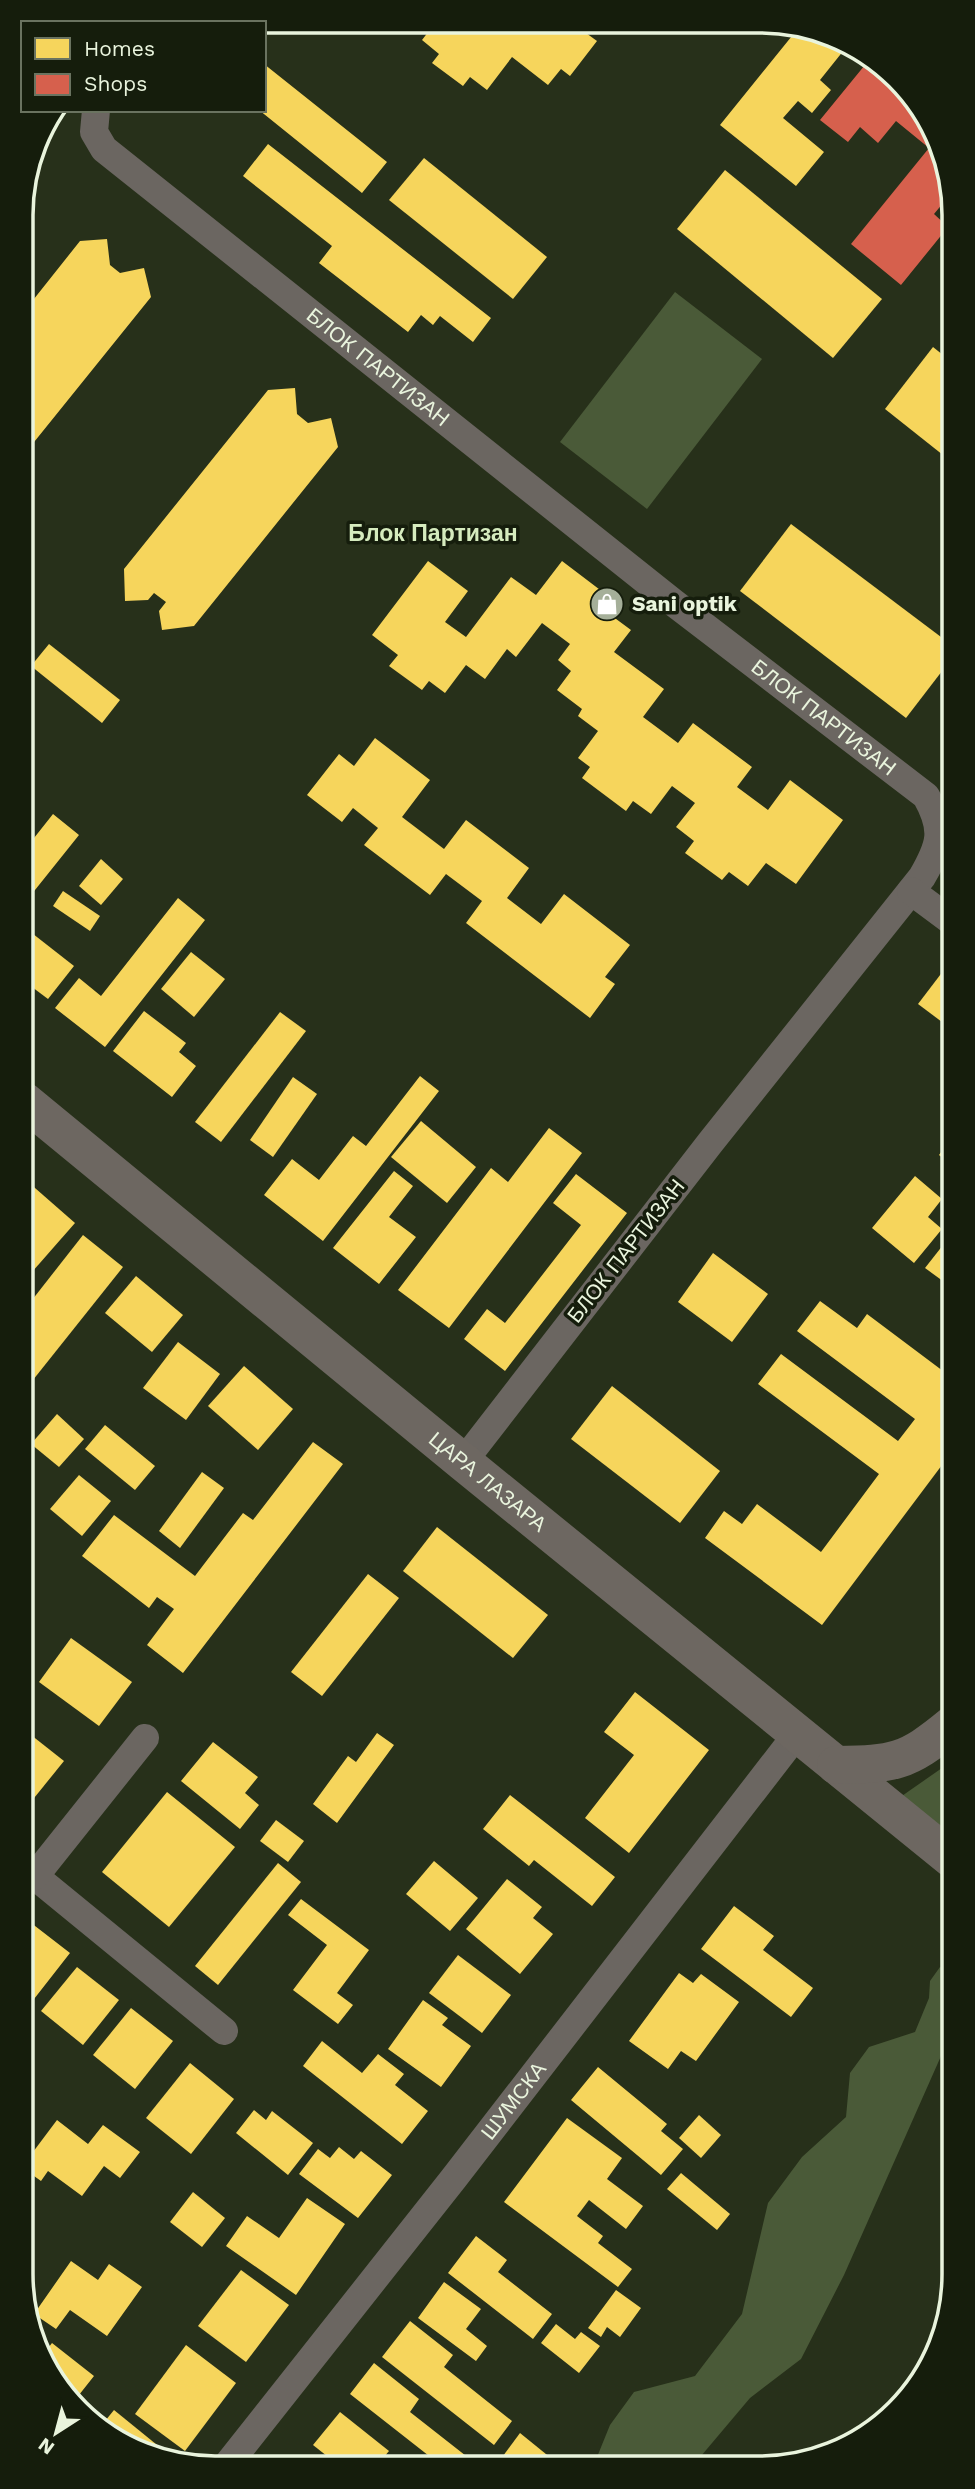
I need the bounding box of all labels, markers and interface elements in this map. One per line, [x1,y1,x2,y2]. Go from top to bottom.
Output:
legend [21,21,266,112]
text: Homes [84,36,155,61]
text: Shops [84,71,147,96]
street label: БЛОК ПАРТИЗАН [302,302,455,431]
district label: Блок Партизан [348,520,518,547]
shop icon: Sani optik [588,585,626,623]
place label: Sani optik [632,591,738,616]
street label: БЛОК ПАРТИЗАН [747,654,901,780]
street label: БЛОК ПАРТИЗАН [562,1174,689,1327]
street label: ЦАРА ЛАЗАРА [424,1426,552,1537]
street label: ШУМСКА [475,2057,551,2144]
north arrow [21,2398,91,2468]
text: N [34,2433,59,2460]

